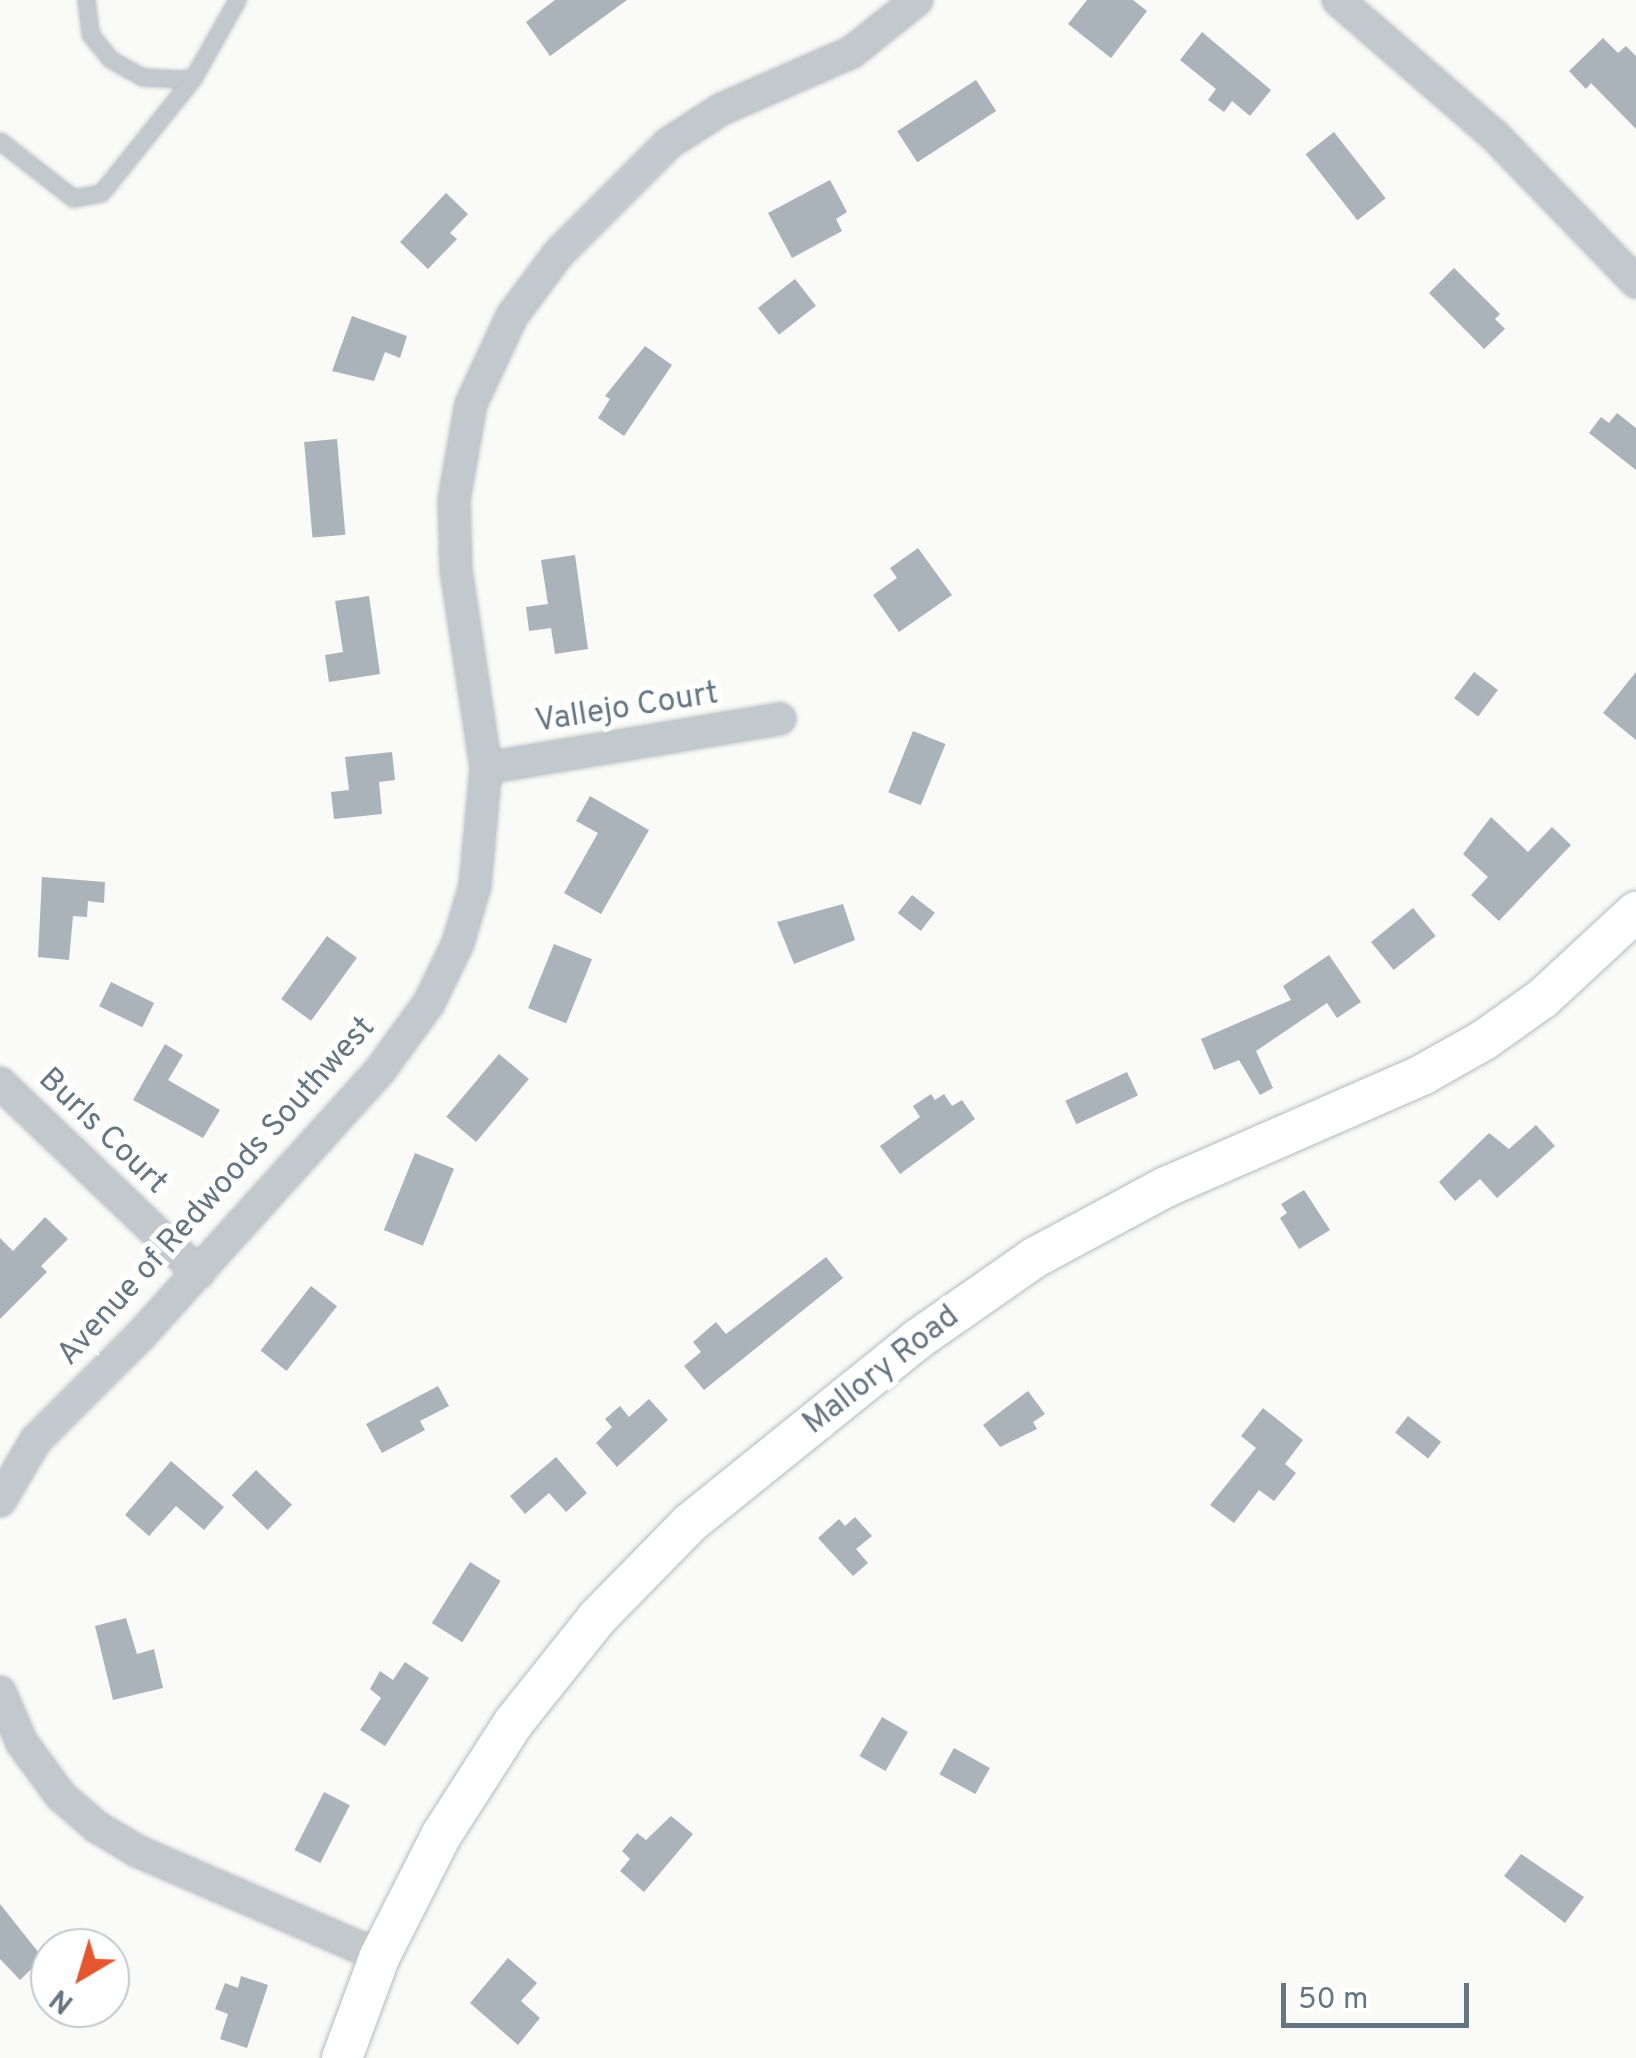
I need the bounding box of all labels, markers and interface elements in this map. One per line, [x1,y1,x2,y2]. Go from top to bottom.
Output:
street label: Vallejo Court [533,676,721,742]
street label: Avenue of Redwoods Southwest [50,1010,384,1374]
street label: Burls Court [30,1061,174,1203]
street label: Mallory Road [796,1298,968,1444]
north arrow [30,1928,130,2028]
scale bar [1286,1963,1474,2025]
text: N [44,1980,82,2020]
text: 50 m [1298,1982,1368,2019]

